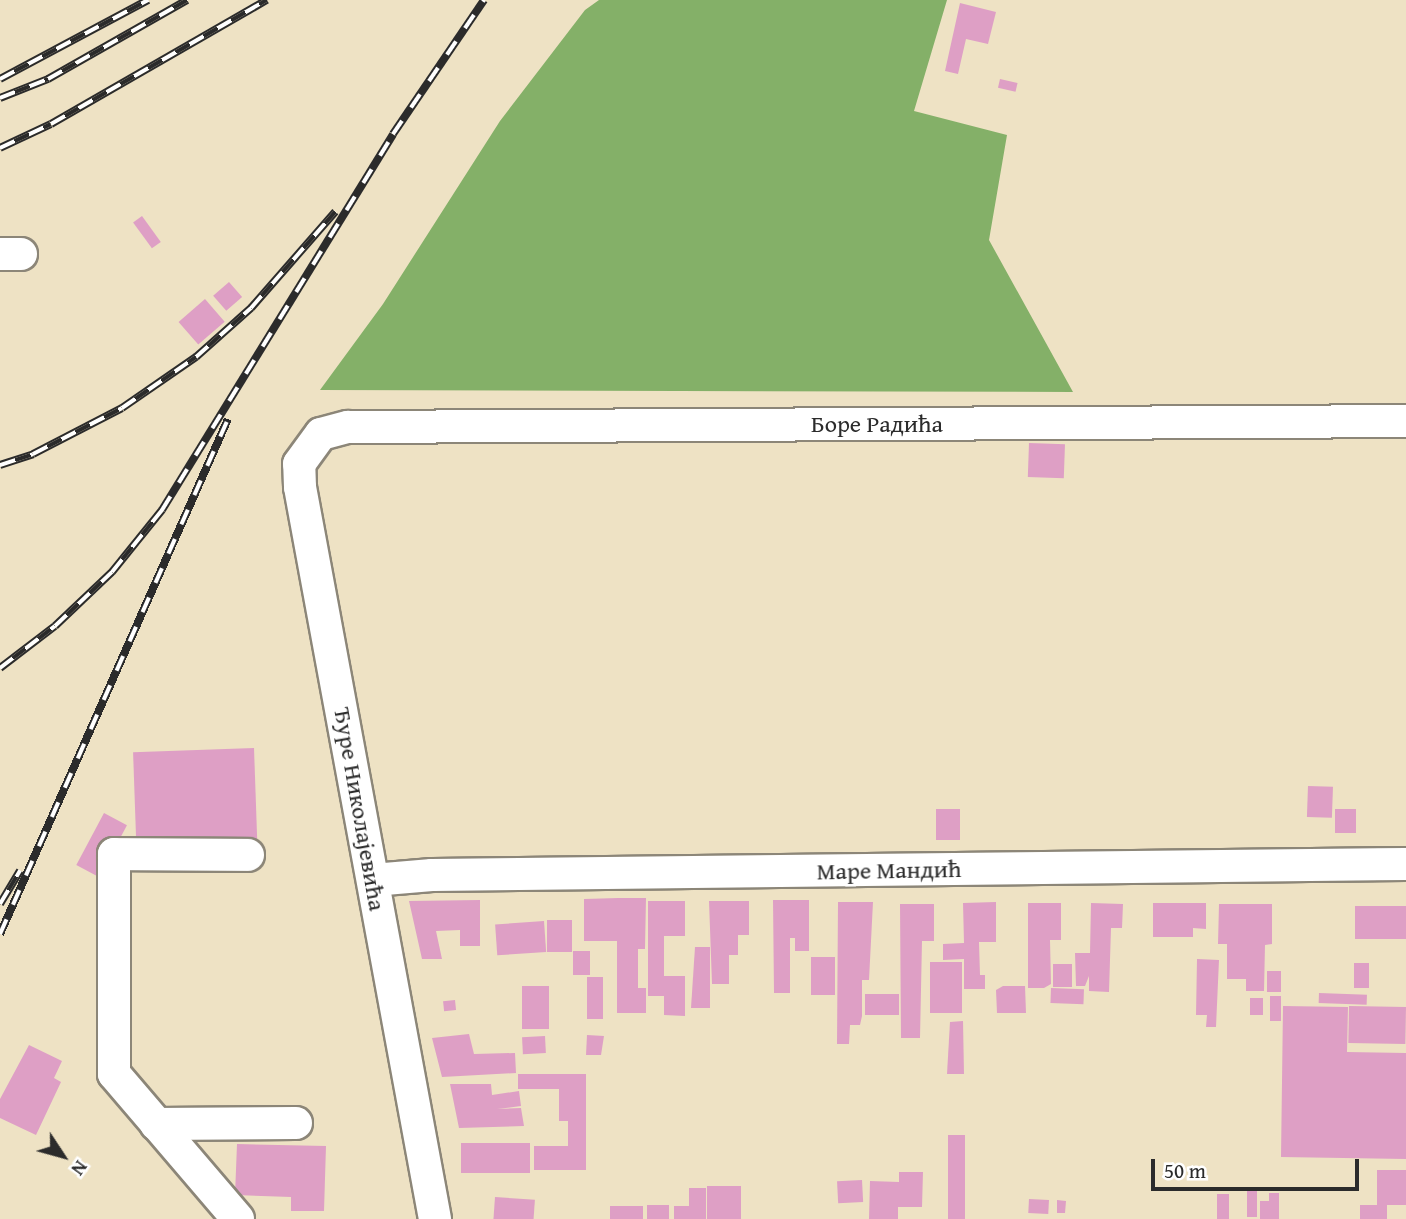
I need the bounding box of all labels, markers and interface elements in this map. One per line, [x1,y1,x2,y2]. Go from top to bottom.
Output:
street label: Боре Радића [811,410,943,438]
street label: Ђуре Николајевића [328,705,392,913]
street label: Маре Мандић [816,854,962,886]
north arrow [28,1121,98,1191]
scale bar [1154,1146,1362,1190]
text: N [65,1155,95,1182]
text: 50 m [1164,1155,1206,1186]

